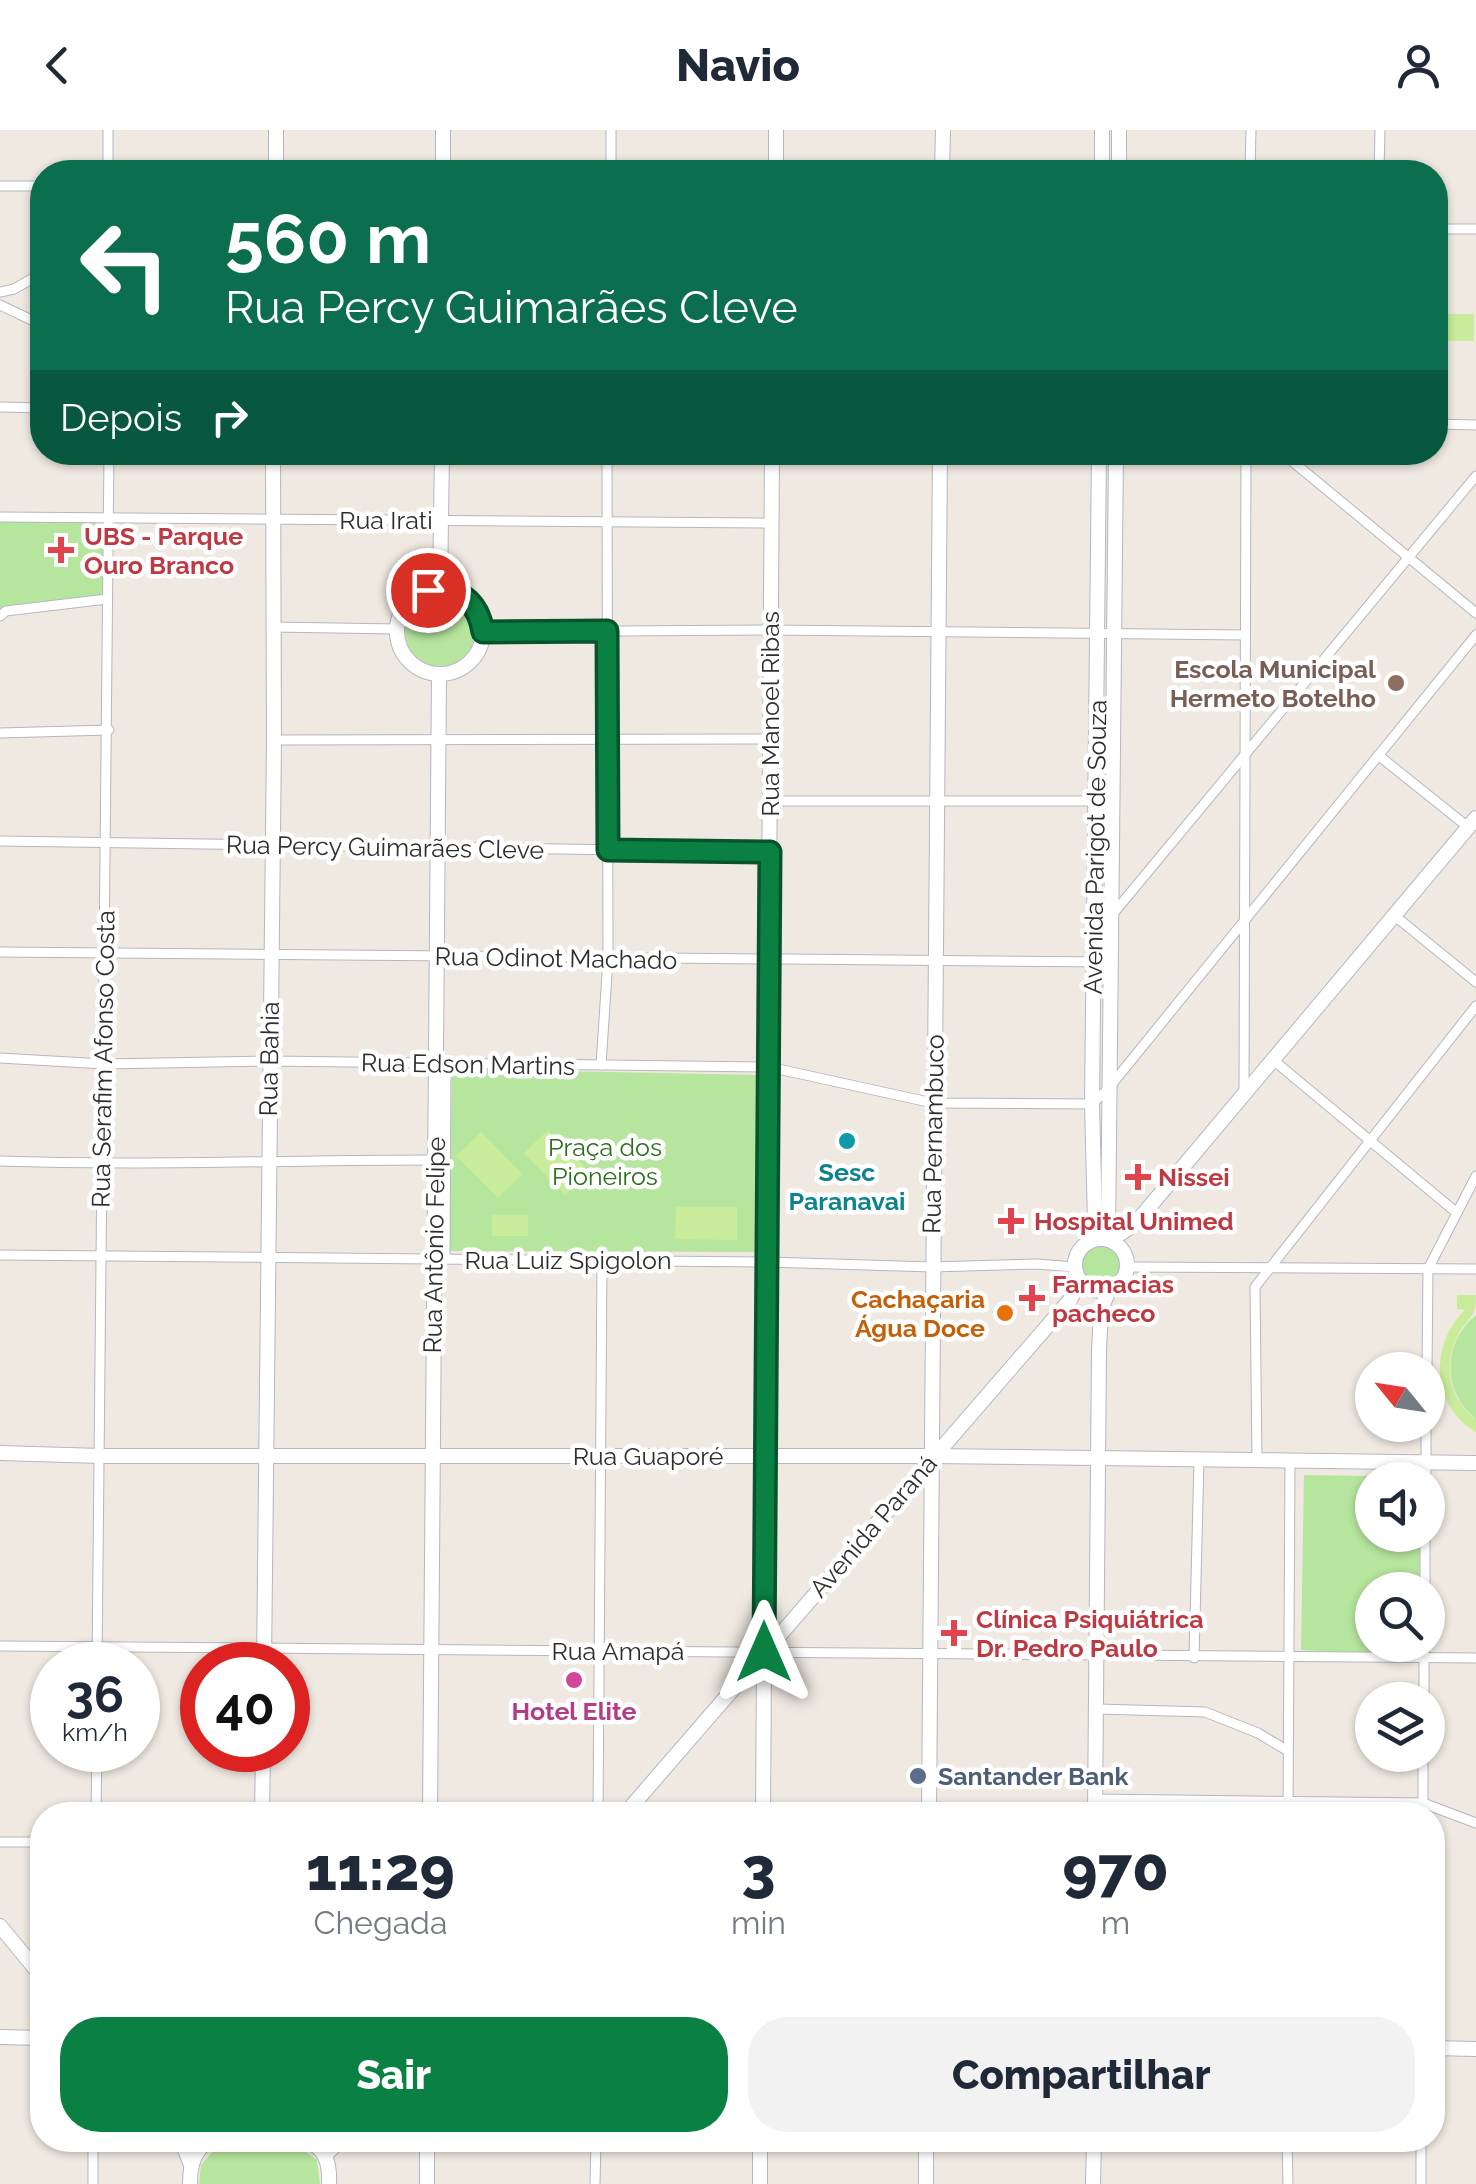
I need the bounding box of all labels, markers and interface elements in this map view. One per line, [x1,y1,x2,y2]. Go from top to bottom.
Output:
icon: back [30,38,85,93]
icon: person [1391,38,1446,93]
text: Navio [676,39,800,92]
text: 560 m [225,197,431,279]
icon: left [60,200,190,330]
text: Rua Percy Guimarães Cleve [225,281,798,334]
icon: right [202,390,257,445]
text: Depois [60,395,182,440]
street label: Rua Irati [339,505,433,535]
place label: UBS - Parque Ouro Branco [84,521,243,580]
marker: UBS - Parque Ouro Branco [48,537,74,563]
pin [386,548,471,633]
icon: arrive [401,563,456,618]
street label: Rua Manoel Ribas [755,611,785,817]
place label: Escola Municipal Hermeto Botelho [1170,654,1376,713]
marker: Escola Municipal Hermeto Botelho [1385,672,1407,694]
street label: Avenida Parigot de Souza [1077,699,1113,995]
street label: Rua Percy Guimarães Cleve [226,829,544,865]
street label: Rua Serafim Afonso Costa [85,910,121,1208]
street label: Rua Odinot Machado [434,941,678,975]
street label: Rua Bahia [253,1001,285,1117]
street label: Rua Pernambuco [916,1034,950,1234]
street label: Rua Edson Martins [361,1047,575,1081]
marker: Sesc Paranavai [836,1130,858,1152]
park label: Praça dos Pioneiros [548,1132,662,1191]
street label: Rua Antônio Felipe [417,1136,451,1354]
place label: Sesc Paranavai [789,1157,905,1216]
place label: Nissei [1158,1162,1230,1192]
marker: Nissei [1127,1166,1149,1188]
place label: Hospital Unimed [1034,1206,1234,1236]
marker: Hospital Unimed [998,1208,1024,1234]
street label: Rua Luiz Spigolon [464,1245,672,1275]
place label: Farmacias pacheco [1052,1269,1174,1328]
place label: Cachaçaria Água Doce [851,1284,985,1343]
marker: Farmacias pacheco [1021,1287,1043,1309]
marker: Cachaçaria Água Doce [994,1302,1016,1324]
north arrow [1355,1352,1445,1442]
map controls [1355,1352,1445,1772]
street label: Rua Guaporé [573,1441,723,1471]
street label: Avenida Paraná [803,1449,943,1603]
button: sound [1355,1462,1445,1552]
button: search [1355,1572,1445,1662]
position arrow [712,1600,816,1704]
place label: Clínica Psiquiátrica Dr. Pedro Paulo [976,1604,1204,1663]
marker: Clínica Psiquiátrica Dr. Pedro Paulo [941,1620,967,1646]
street label: Rua Amapá [552,1636,684,1666]
speed limit sign: 40 [180,1642,310,1772]
text: 36 [66,1665,124,1724]
marker: Hotel Elite [563,1669,585,1691]
button: layers [1355,1682,1445,1772]
place label: Hotel Elite [512,1696,636,1726]
text: km/h [62,1717,128,1747]
place label: Santander Bank [938,1761,1129,1791]
marker: Santander Bank [907,1765,929,1787]
text: 11:29 [306,1834,455,1904]
text: 3 [741,1834,776,1904]
text: 970 [1062,1834,1169,1904]
text: Chegada [314,1904,447,1941]
text: min [731,1904,786,1941]
text: m [1101,1904,1130,1941]
button: Sair [60,2017,728,2132]
button: Compartilhar [748,2017,1415,2132]

